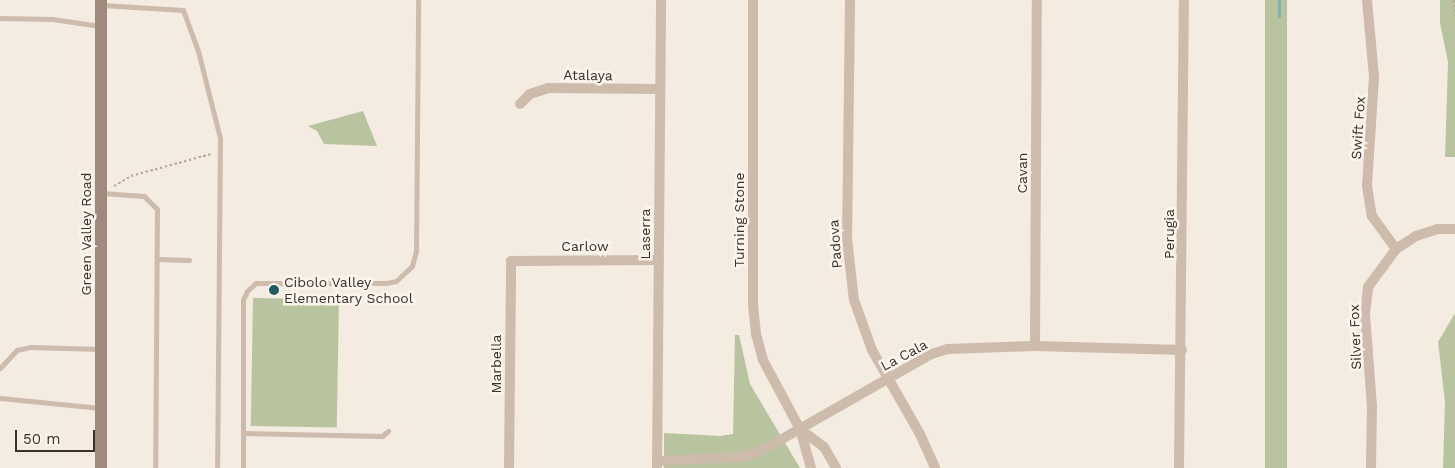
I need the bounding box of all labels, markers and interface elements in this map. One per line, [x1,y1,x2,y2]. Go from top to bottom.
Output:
street label: Atalaya [563,66,613,84]
street label: Swift Fox [1347,96,1369,160]
street label: Cavan [1014,153,1030,193]
street label: Green Valley Road [78,172,94,296]
street label: Turning Stone [731,172,747,268]
street label: Laserra [637,209,653,259]
street label: Perugia [1161,209,1177,259]
street label: Padova [825,219,845,269]
street label: Carlow [561,238,609,254]
place label: Cibolo Valley Elementary School [284,274,413,306]
marker: Cibolo Valley Elementary School [268,284,280,296]
street label: Silver Fox [1345,304,1365,370]
street label: Marbella [488,335,504,393]
street label: La Cala [878,336,930,374]
scale bar [18,420,98,452]
text: 50 m [23,430,60,448]

